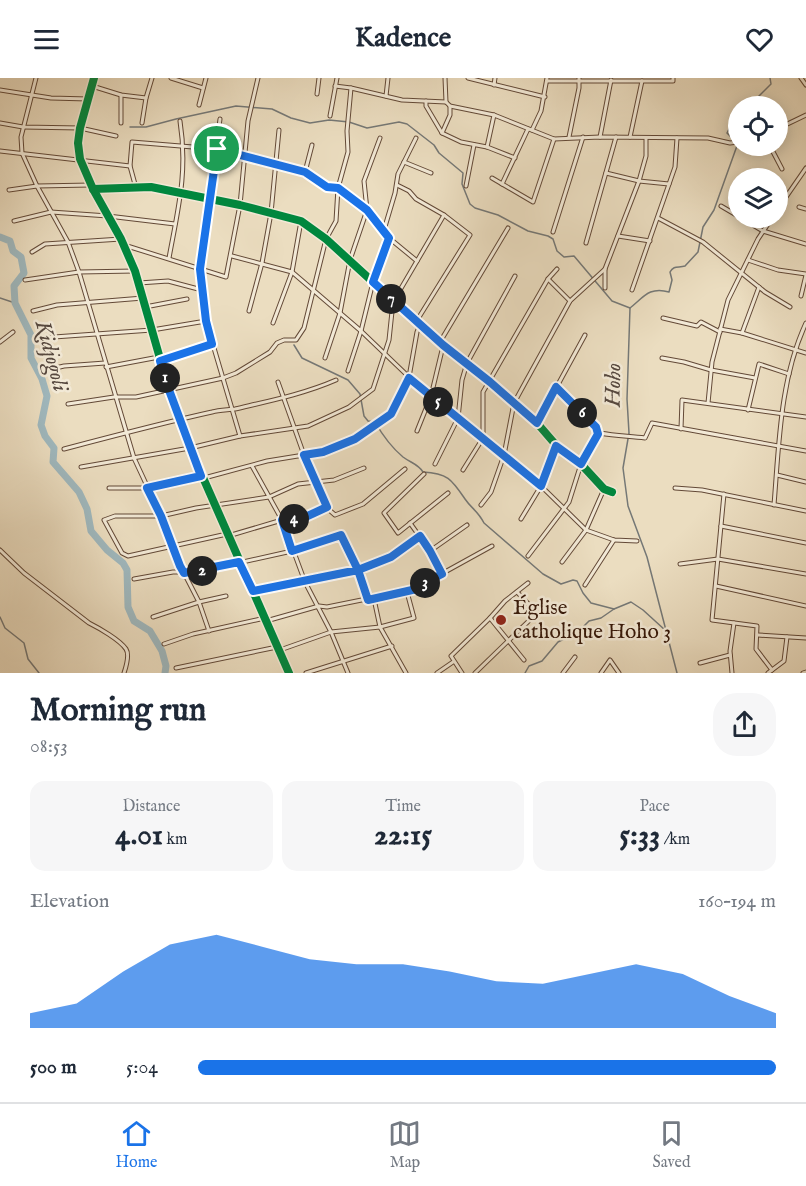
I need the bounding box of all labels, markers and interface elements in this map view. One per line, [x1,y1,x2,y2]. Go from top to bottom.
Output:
text: Kadence [355,22,451,56]
icon: menu [30,23,63,56]
icon: heart [743,23,776,56]
map controls [728,96,788,228]
button: locate [728,96,788,156]
pin [191,123,242,174]
icon: arrive [200,132,233,165]
button: layers [728,168,788,228]
pin: 7 [376,284,406,314]
text: 7 [387,289,395,309]
water label: Kidjogoli [28,316,74,396]
pin: 1 [150,363,180,393]
water label: Hoho [600,363,628,408]
text: 1 [162,368,168,388]
pin: 5 [423,387,453,417]
text: 5 [435,392,441,412]
pin: 6 [567,398,597,428]
text: 6 [579,403,585,423]
pin: 4 [279,504,309,534]
text: 4 [290,509,298,529]
pin: 2 [187,556,217,586]
text: 2 [198,561,206,581]
pin: 3 [410,568,440,598]
text: 3 [422,573,428,593]
place label: Église catholique Hoho 3 [513,594,671,646]
marker: Église catholique Hoho 3 [494,613,508,627]
text: Morning run [30,690,206,732]
button: share [713,693,776,756]
text: 08:53 [30,734,68,759]
text: Distance [122,797,180,817]
text: Time [385,797,421,817]
text: Pace [640,797,670,817]
text: 4.01 [115,817,163,855]
text: 22:15 [374,817,432,855]
text: 5:33 [619,817,660,855]
text: km [163,830,187,850]
text: /km [660,830,690,850]
text: Elevation [30,889,109,914]
text: 160–194 m [698,889,776,914]
text: 500 m [30,1055,77,1080]
text: 5:04 [126,1055,158,1080]
tab: Home [116,1117,157,1173]
tab: Map [388,1117,421,1173]
tab: Saved [653,1117,690,1173]

